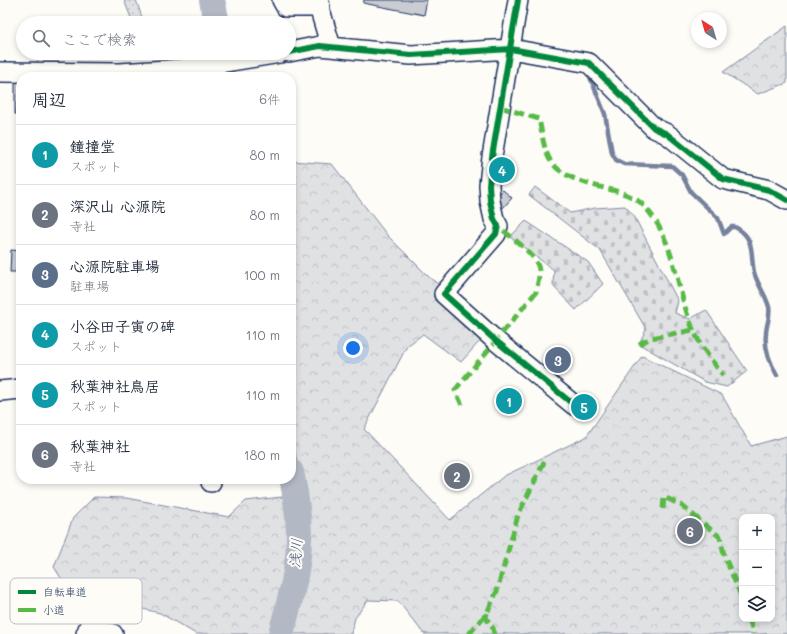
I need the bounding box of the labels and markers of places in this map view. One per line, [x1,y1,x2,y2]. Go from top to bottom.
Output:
pin: 4 [489,155,515,185]
pin: 3 [545,345,571,375]
pin: 1 [496,386,522,416]
pin: 5 [571,392,597,422]
pin: 2 [444,461,470,491]
pin: 6 [677,516,703,546]

